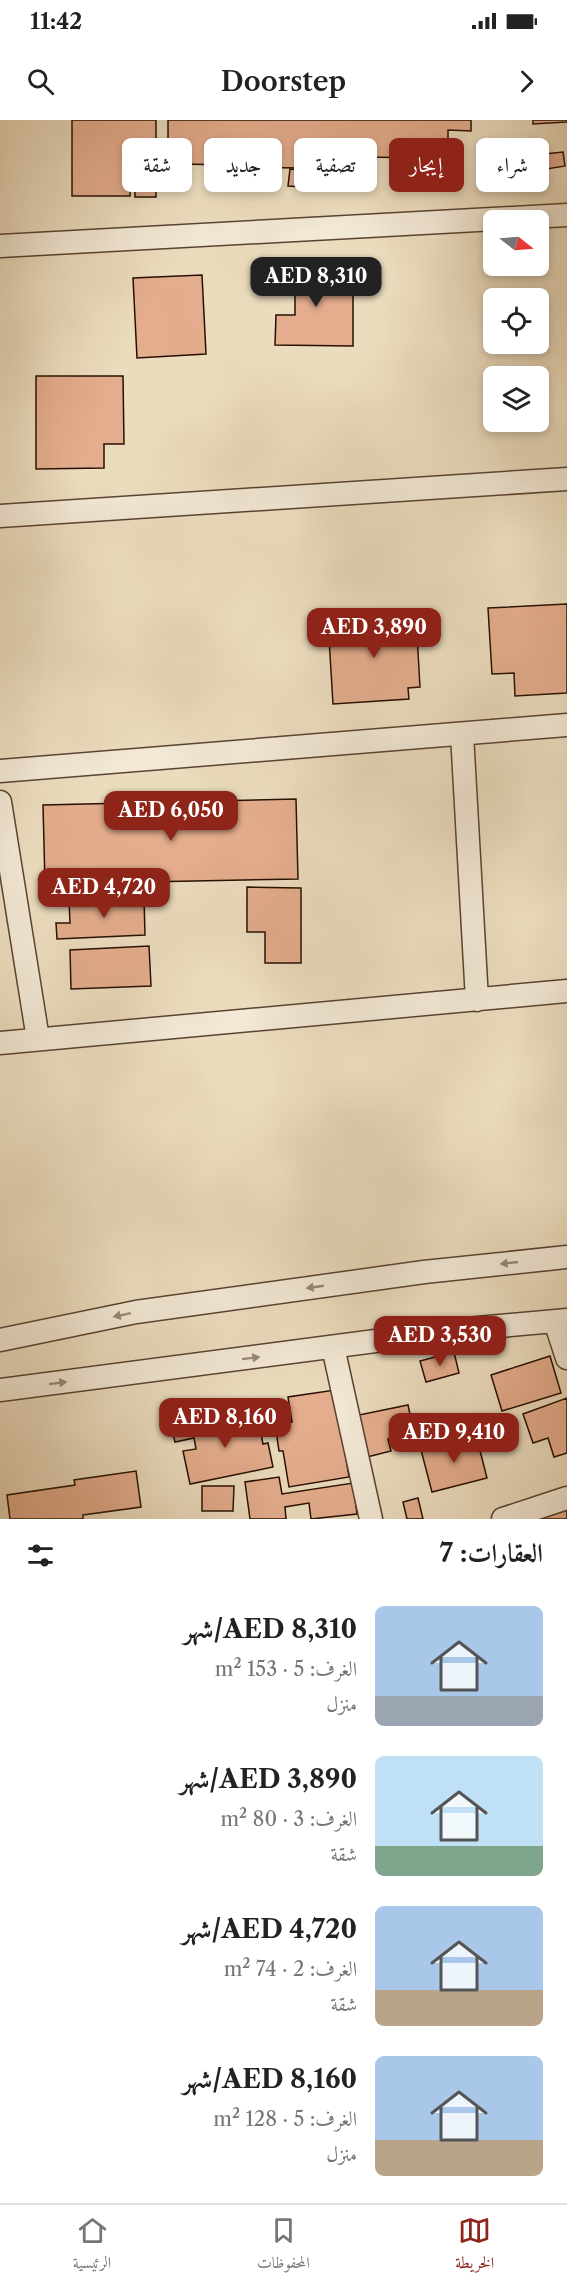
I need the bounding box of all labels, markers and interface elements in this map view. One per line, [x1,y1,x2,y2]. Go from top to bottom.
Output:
text: 11:42 [30,8,82,35]
icon: search [24,65,57,98]
text: Doorstep [221,65,346,98]
icon: forward [510,65,543,98]
chip: شقة [122,138,192,192]
chip: جديد [204,138,282,192]
chip: تصفية [294,138,377,192]
chip: إيجار [389,138,464,192]
chip: شراء [476,138,549,192]
north arrow [483,210,549,276]
map controls [483,210,549,432]
pin: AED 8,310 [247,257,385,308]
text: AED 8,310 [265,264,367,288]
button: locate [483,288,549,354]
button: layers [483,366,549,432]
pin: AED 3,890 [305,608,443,659]
text: AED 3,890 [321,615,427,639]
pin: AED 6,050 [102,791,240,842]
text: AED 6,050 [118,798,224,822]
pin: AED 4,720 [35,868,173,919]
text: AED 4,720 [52,875,156,899]
one-way arrow [499,1258,518,1268]
one-way arrow [306,1283,325,1292]
one-way arrow [113,1310,132,1320]
pin: AED 3,530 [371,1316,509,1367]
text: AED 3,530 [388,1323,492,1347]
one-way arrow [242,1353,261,1363]
one-way arrow [49,1378,68,1388]
pin: AED 8,160 [156,1398,294,1449]
text: AED 8,160 [173,1405,277,1429]
pin: AED 9,410 [385,1413,523,1464]
text: AED 9,410 [403,1420,505,1444]
text: العقارات: 7 [440,1537,543,1569]
icon: filters [24,1539,57,1572]
text: AED 8,310/شهر [184,1613,357,1645]
icon: home [423,1630,495,1702]
text: الغرف: 5 · 153 m² [215,1657,357,1681]
text: منزل [326,1692,357,1716]
text: AED 3,890/شهر [180,1763,357,1795]
icon: home [423,1780,495,1852]
text: الغرف: 3 · 80 m² [220,1807,357,1831]
text: شقة [331,1842,357,1866]
text: AED 4,720/شهر [182,1913,357,1945]
icon: home [423,1930,495,2002]
text: الغرف: 2 · 74 m² [224,1957,357,1981]
text: شقة [331,1992,357,2016]
text: AED 8,160/شهر [182,2063,357,2095]
icon: home [423,2080,495,2152]
text: الغرف: 5 · 128 m² [213,2107,357,2131]
text: منزل [326,2142,357,2166]
tab: الرئيسية [73,2214,111,2278]
tab: المحفوظات [257,2214,310,2278]
tab: الخريطة [455,2214,494,2278]

